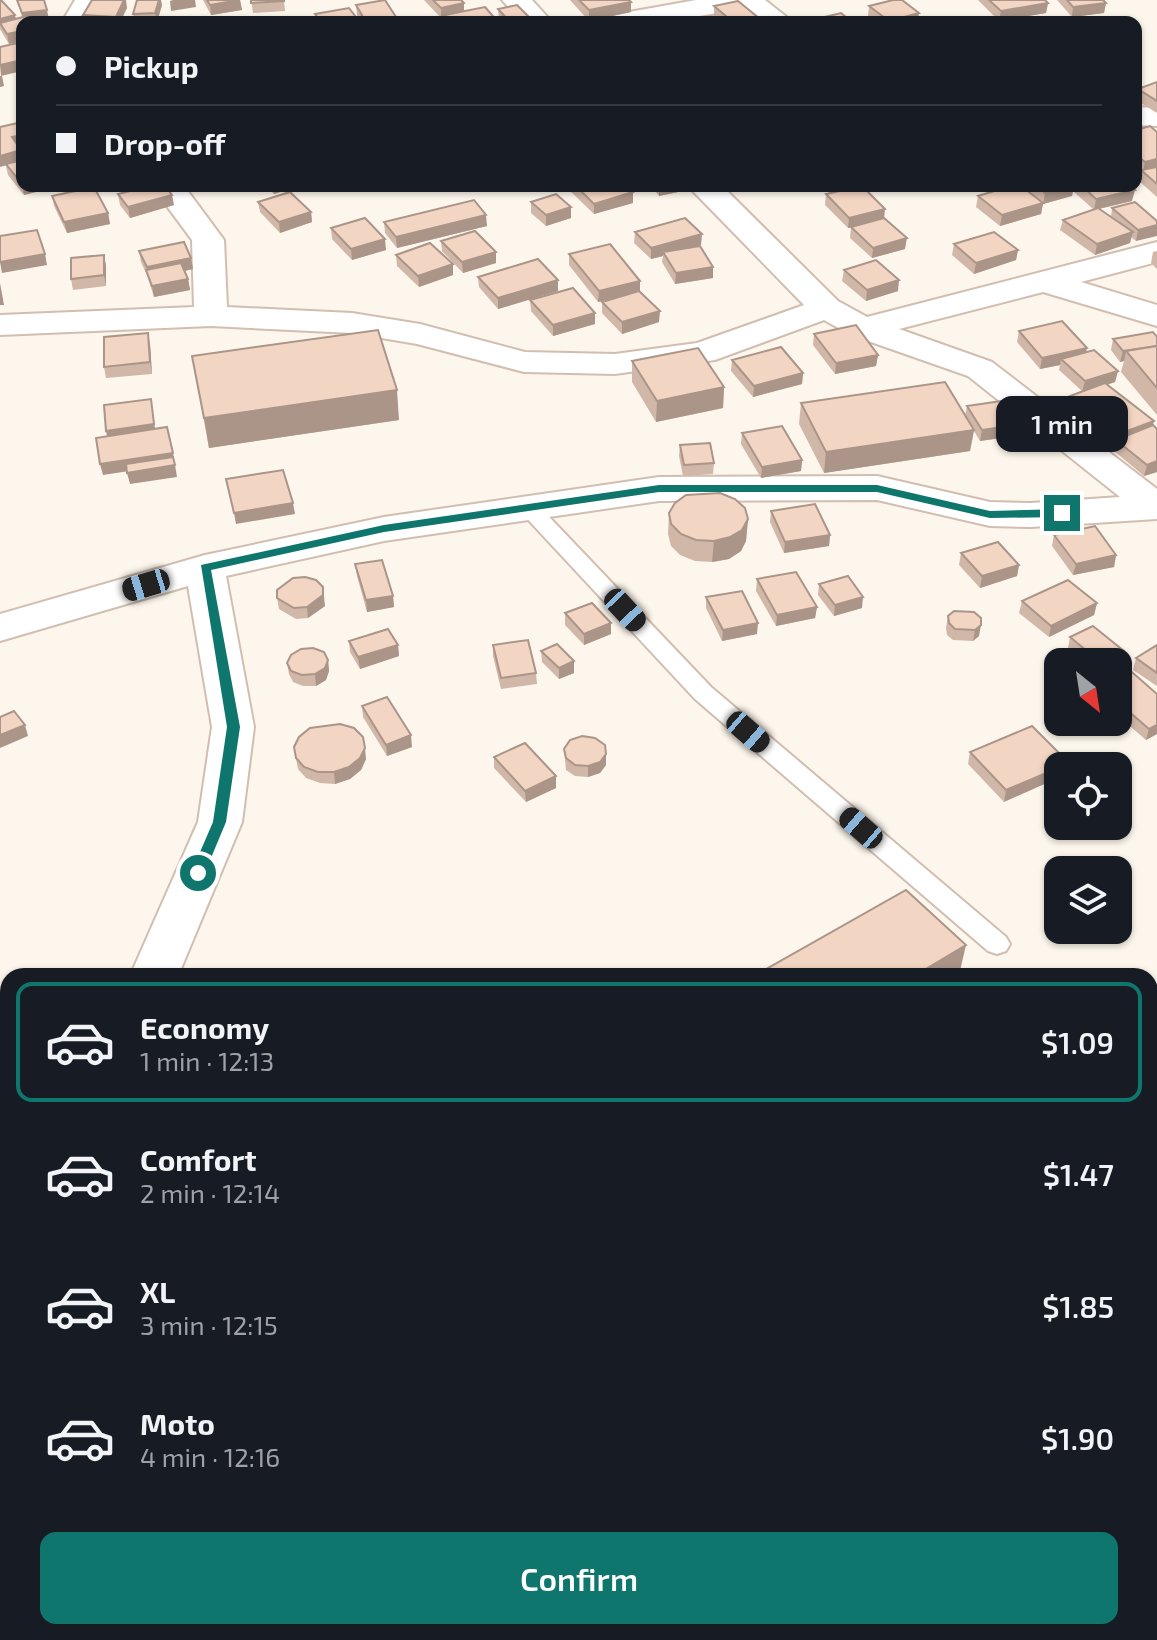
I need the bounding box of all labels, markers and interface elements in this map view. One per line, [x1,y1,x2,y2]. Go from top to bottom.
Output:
text: Pickup [104,48,199,84]
text: Drop-off [104,125,226,161]
callout: 1 min [996,397,1128,453]
text: 1 min [1031,408,1093,439]
route end [1044,495,1080,531]
car [120,567,172,603]
car [600,584,650,636]
north arrow [1044,648,1132,736]
map controls [1044,648,1132,944]
car [722,707,774,757]
button: locate [1044,752,1132,840]
car [835,803,887,853]
route start [180,855,216,891]
button: layers [1044,856,1132,944]
icon: car [44,1006,116,1078]
text: Economy [140,1009,269,1045]
text: $1.09 [1041,1024,1114,1060]
text: 1 min · 12:13 [140,1045,274,1076]
icon: car [44,1138,116,1210]
text: Comfort [140,1141,257,1177]
text: $1.47 [1043,1156,1114,1192]
text: 2 min · 12:14 [140,1177,280,1208]
icon: car [44,1270,116,1342]
text: XL [140,1273,175,1309]
text: $1.85 [1042,1288,1114,1324]
text: 3 min · 12:15 [140,1309,278,1340]
icon: car [44,1402,116,1474]
text: Moto [140,1405,215,1441]
text: $1.90 [1041,1420,1114,1456]
text: 4 min · 12:16 [140,1441,280,1472]
button: Confirm [40,1532,1118,1624]

